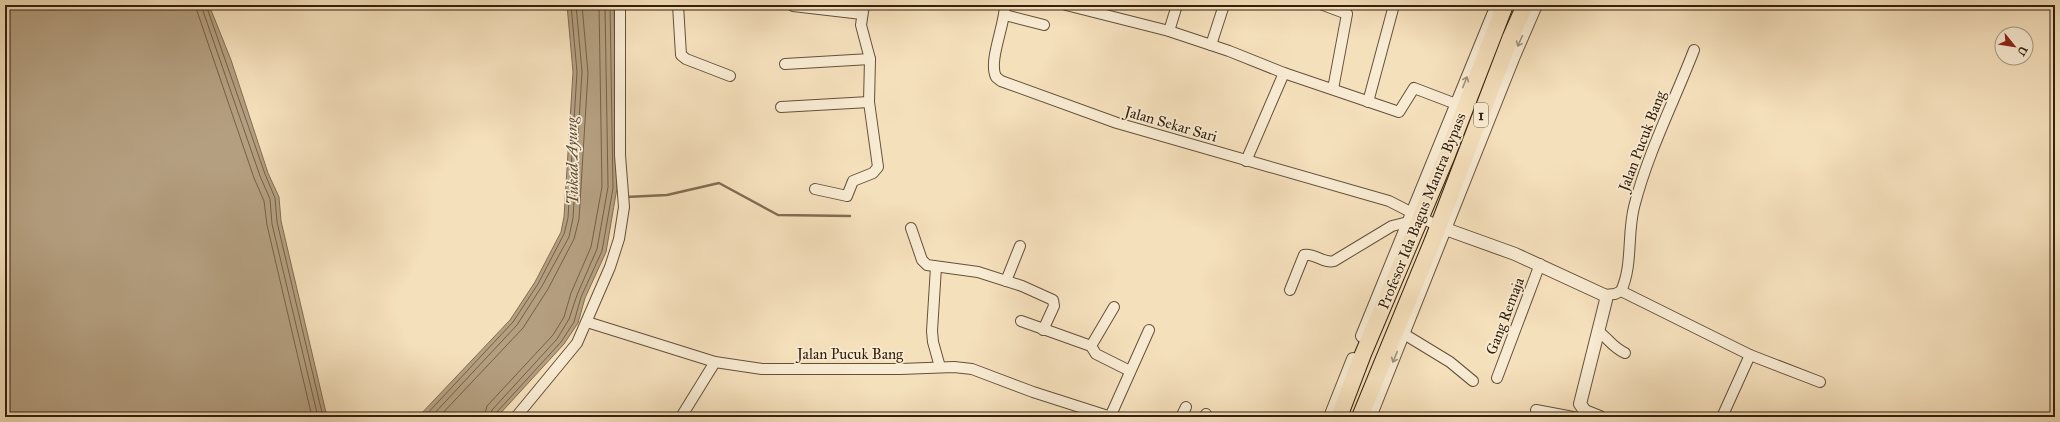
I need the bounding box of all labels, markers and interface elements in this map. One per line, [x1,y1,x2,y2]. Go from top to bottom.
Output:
north arrow [1994,26,2034,66]
one-way arrow [1516,34,1524,46]
text: U [2014,44,2030,58]
one-way arrow [1461,77,1469,89]
street label: Jalan Pucuk Bang [1614,87,1671,196]
street label: Jalan Sekar Sari [1120,102,1219,147]
road number: 1 [1474,103,1488,127]
street label: Profesor Ida Bagus Mantra Bypass [1374,110,1470,312]
water label: Tukad Ayung [562,116,582,205]
street label: Gang Remaja [1482,274,1528,357]
street label: Jalan Pucuk Bang [795,345,904,364]
one-way arrow [1390,350,1398,362]

